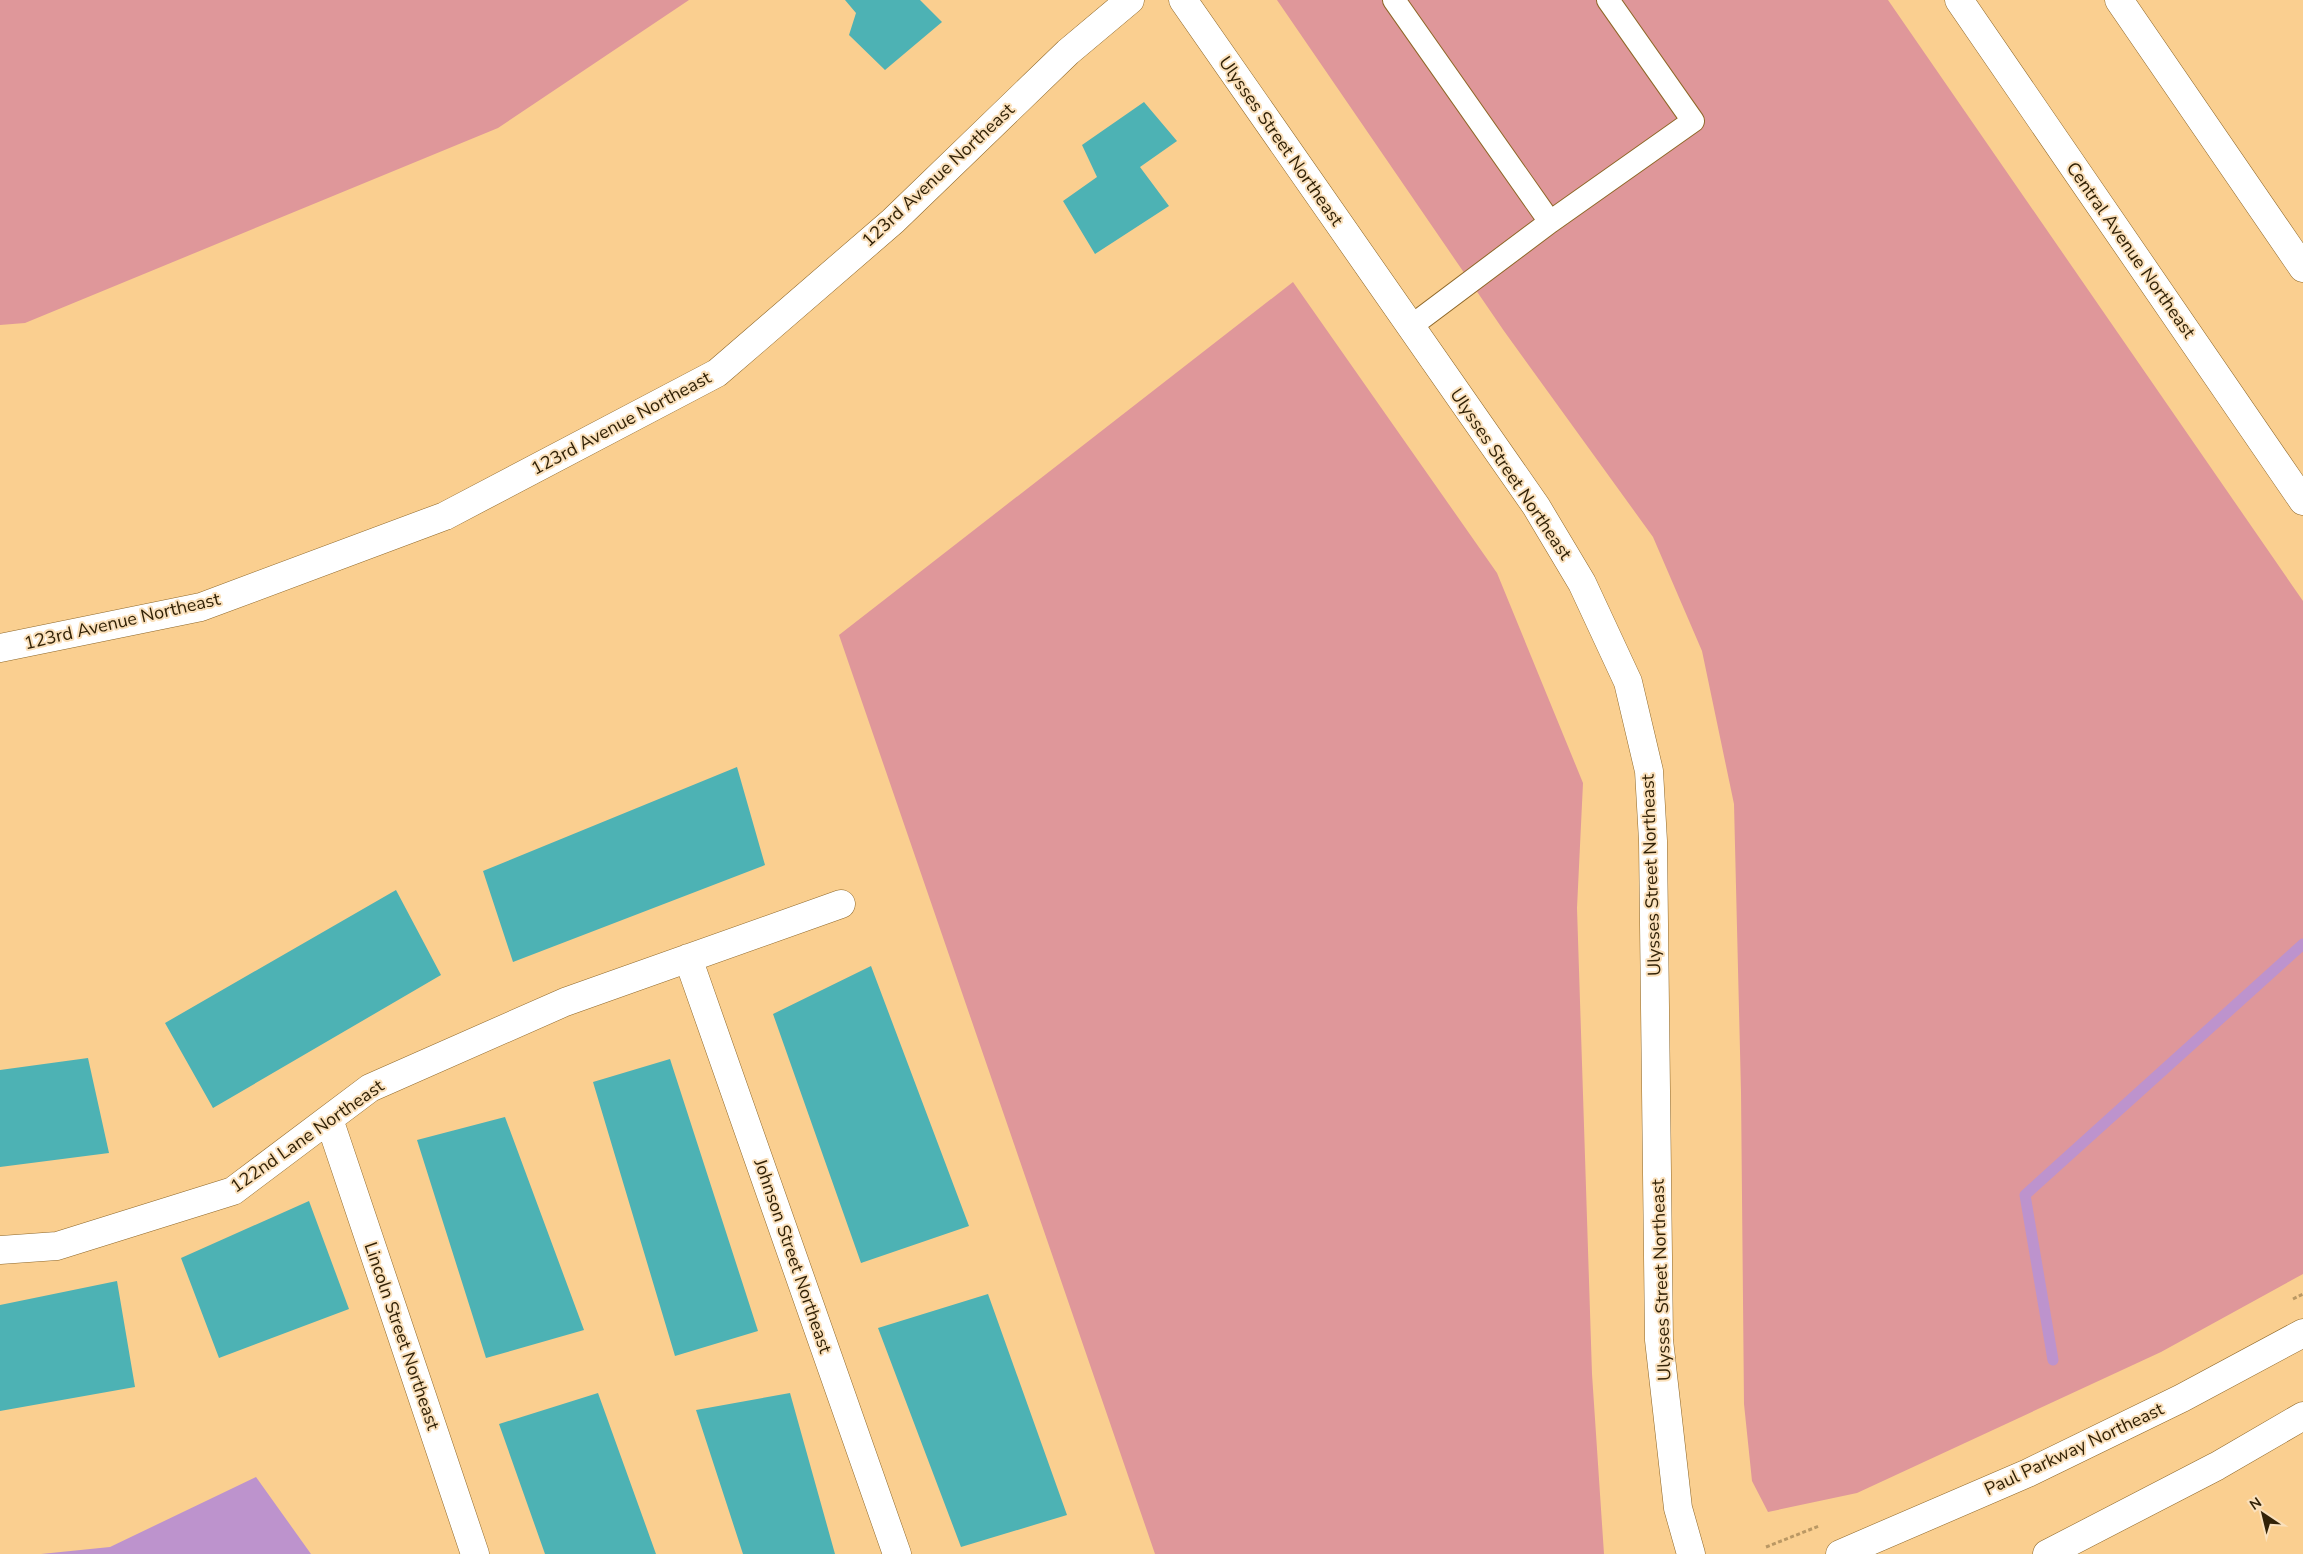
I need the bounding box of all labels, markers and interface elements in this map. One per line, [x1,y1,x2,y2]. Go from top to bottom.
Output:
street label: Ulysses Street Northeast [1213,51,1349,231]
street label: 123rd Avenue Northeast [856,97,1020,252]
street label: Central Avenue Northeast [2061,157,2201,343]
street label: 123rd Avenue Northeast [527,365,716,481]
street label: Ulysses Street Northeast [1445,384,1578,565]
street label: 123rd Avenue Northeast [22,587,223,655]
street label: Ulysses Street Northeast [1635,773,1667,976]
street label: 122nd Lane Northeast [225,1074,389,1198]
street label: Johnson Street Northeast [748,1155,838,1357]
street label: Ulysses Street Northeast [1645,1178,1677,1381]
street label: Lincoln Street Northeast [359,1239,446,1434]
street label: Paul Parkway Northeast [1980,1397,2168,1501]
north arrow [2238,1489,2288,1539]
text: N [2246,1493,2266,1515]

